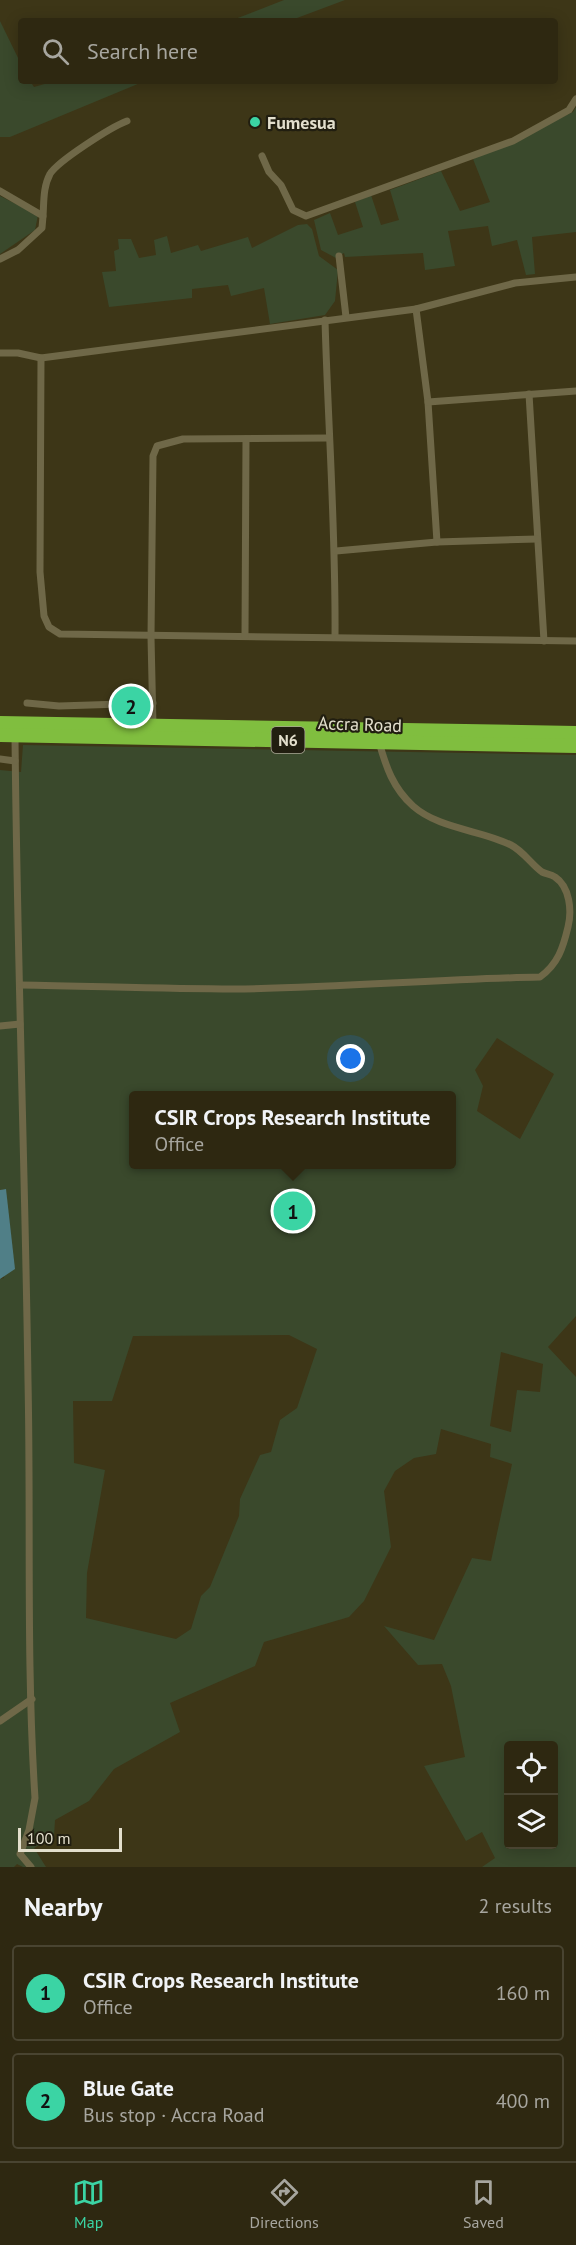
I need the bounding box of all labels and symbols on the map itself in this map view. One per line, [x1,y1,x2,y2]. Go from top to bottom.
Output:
place label: Fumesua [267,111,336,134]
marker: Fumesua [248,115,262,129]
pin: 2 [112,684,150,728]
street label: Accra Road [318,711,402,737]
road number: N6 [272,727,304,753]
your location [336,1044,365,1073]
pin: 1 [274,1188,312,1234]
scale bar [18,1825,122,1852]

